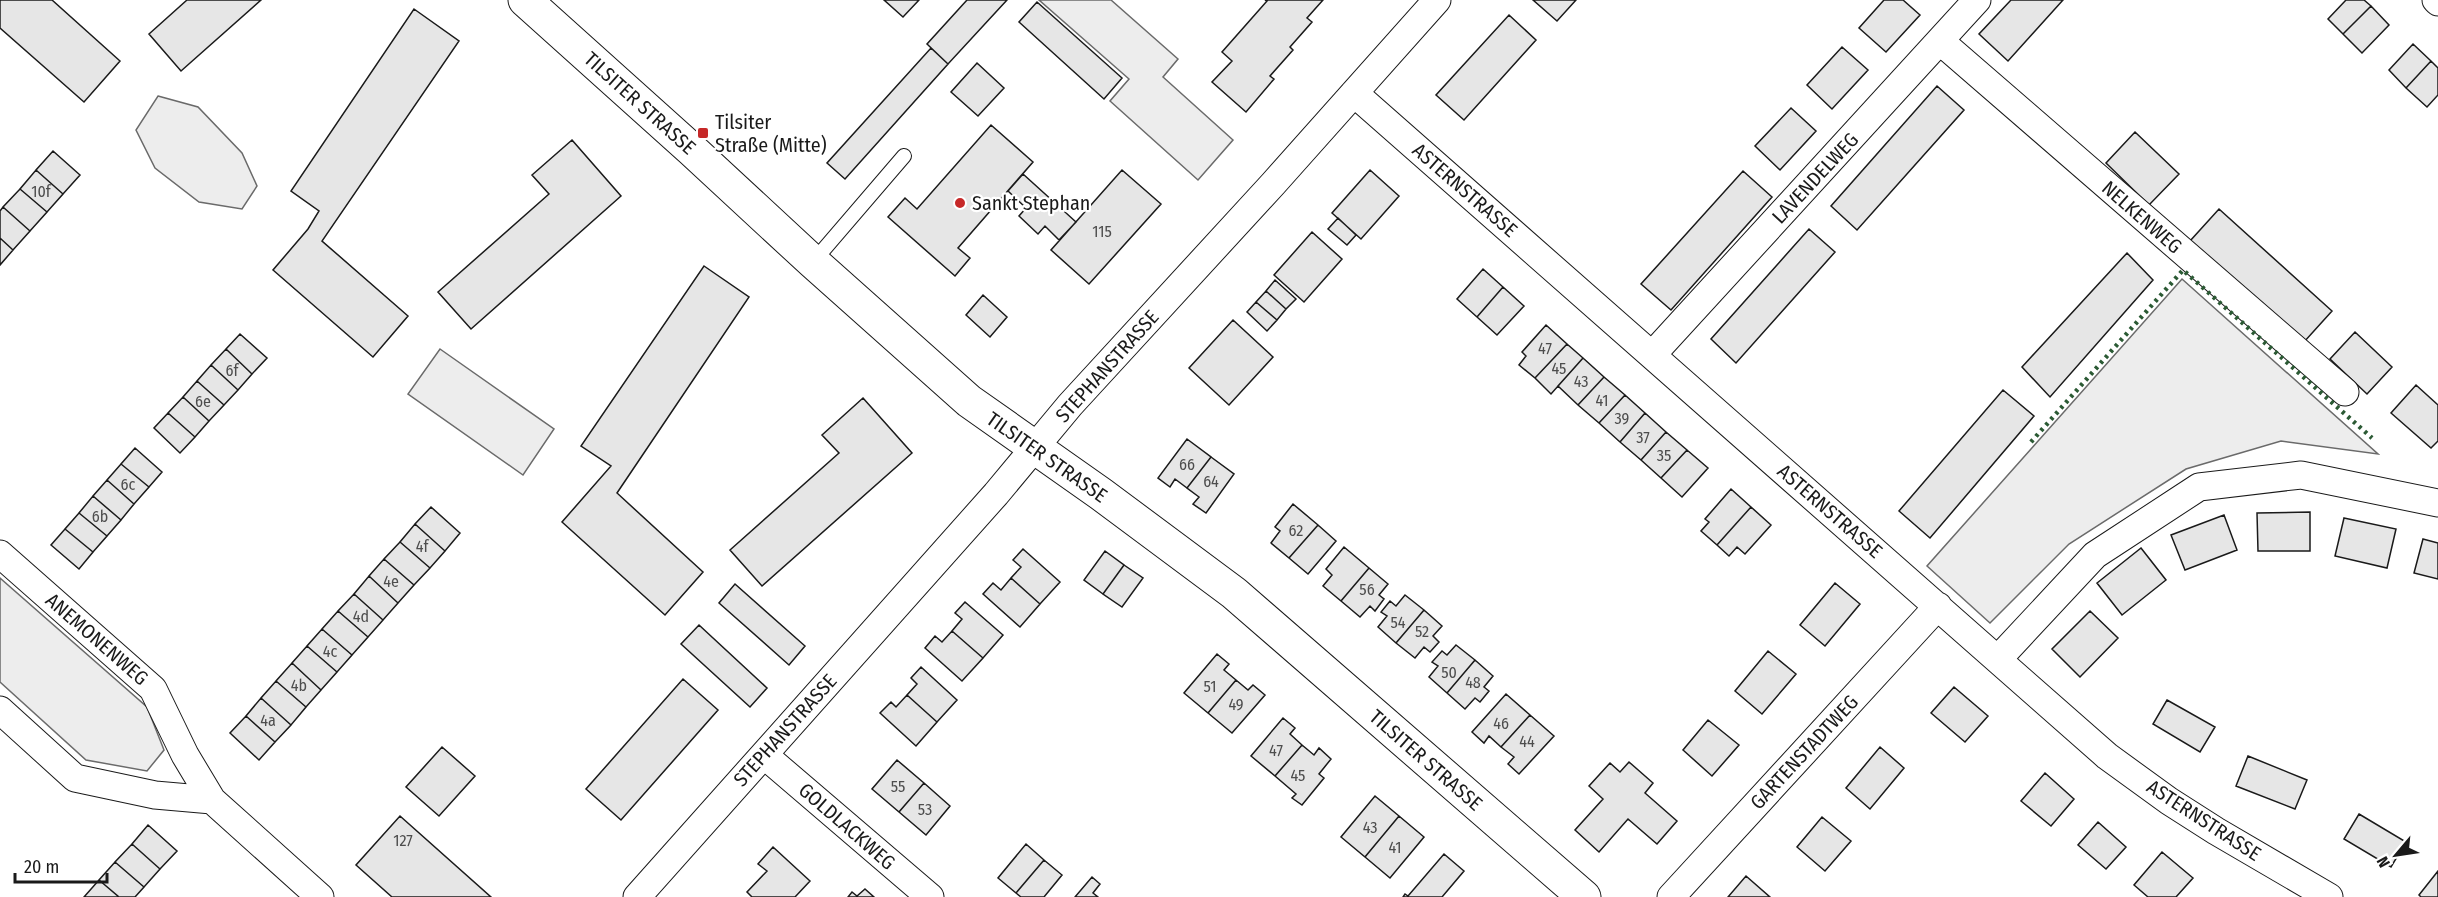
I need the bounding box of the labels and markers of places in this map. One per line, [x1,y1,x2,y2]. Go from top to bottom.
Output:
place label: Tilsiter Straße (Mitte) [715,110,827,157]
marker: Tilsiter Straße (Mitte) [696,126,710,140]
place label: Sankt Stephan [972,191,1090,215]
marker: Sankt Stephan [953,196,967,210]

